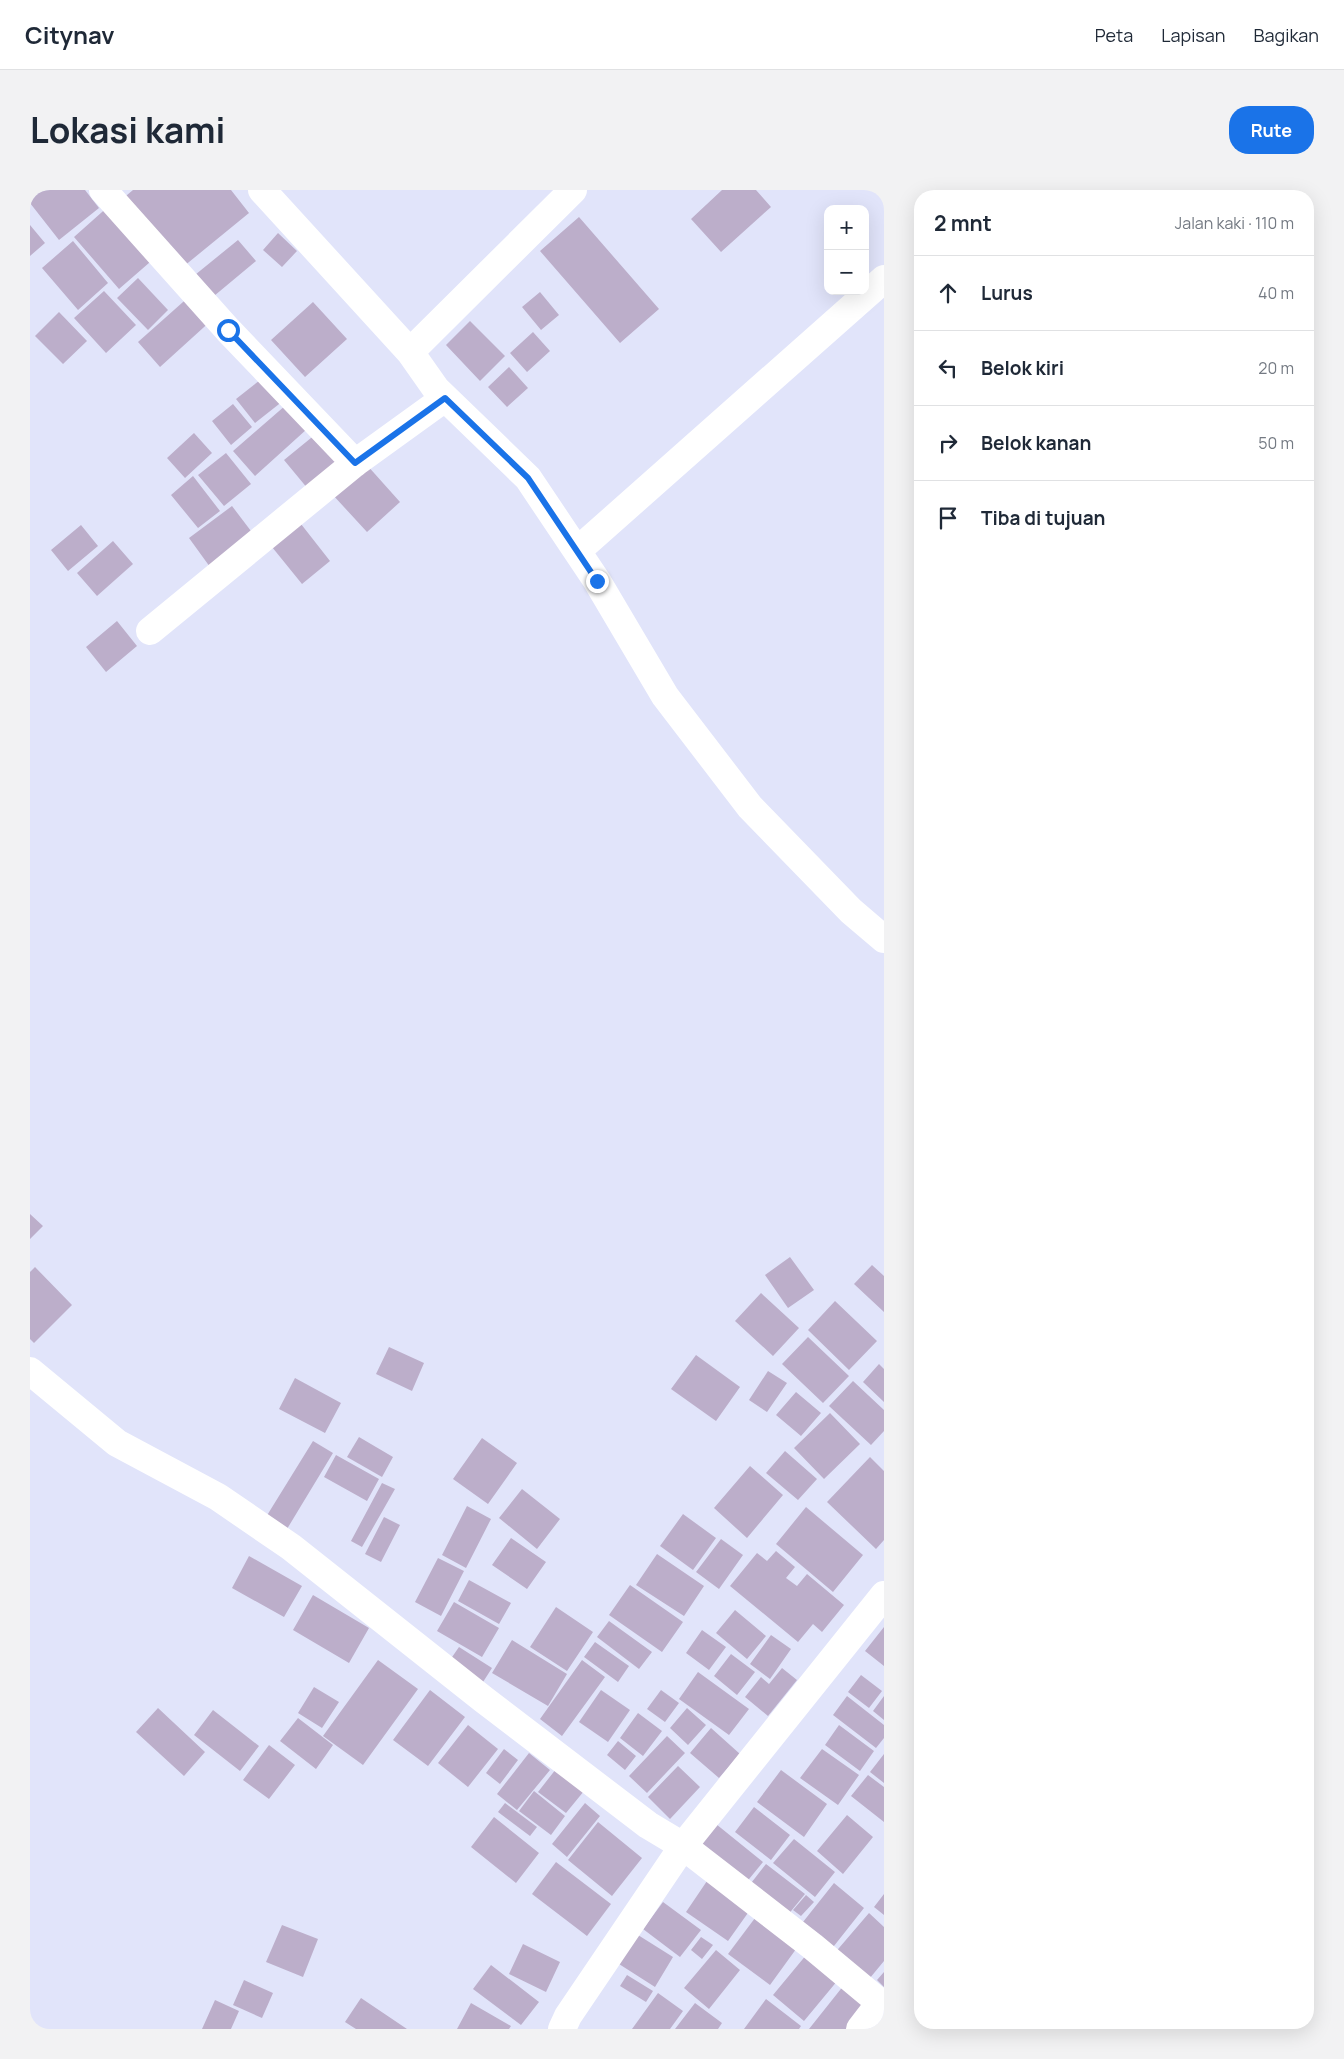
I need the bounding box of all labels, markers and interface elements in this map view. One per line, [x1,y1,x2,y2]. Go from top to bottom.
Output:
text: Citynav [25,18,115,51]
text: Peta [1095,23,1133,47]
text: Lapisan [1161,23,1225,47]
text: Bagikan [1253,23,1319,47]
text: Lokasi kami [30,106,225,154]
button: Rute [1229,106,1314,154]
map controls [824,205,869,295]
button: + [824,205,869,250]
text: 2 mnt [934,209,992,237]
text: Jalan kaki · 110 m [1175,212,1294,234]
button: − [824,250,869,295]
icon: ahead [934,279,962,307]
text: Lurus [981,280,1033,306]
text: 40 m [1258,282,1294,304]
route start [217,319,240,342]
icon: left [934,354,962,382]
text: Belok kiri [981,355,1064,381]
text: 20 m [1258,357,1294,379]
icon: right [934,429,962,457]
text: Belok kanan [981,430,1091,456]
text: 50 m [1258,432,1294,454]
icon: arrive [934,504,962,532]
text: Tiba di tujuan [981,505,1105,531]
route end [586,570,609,593]

